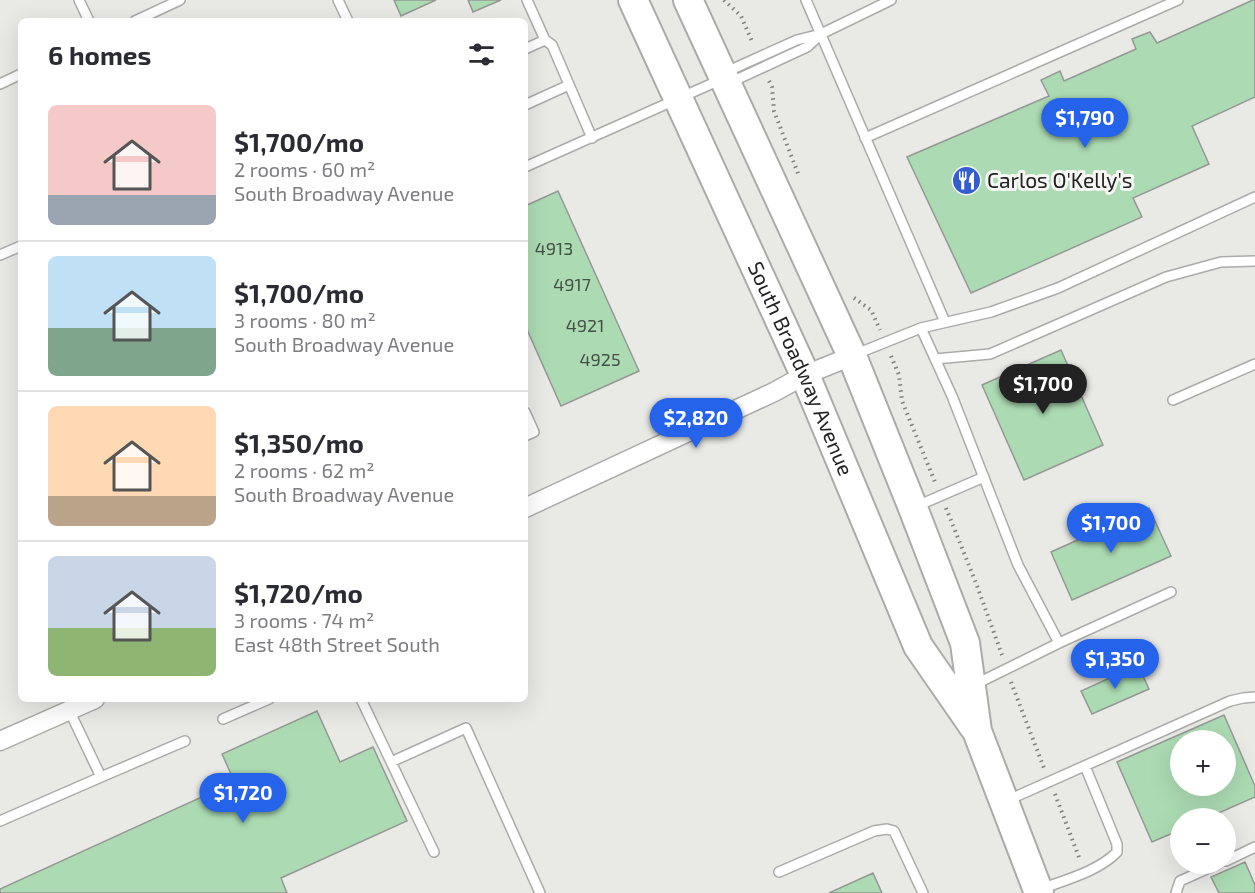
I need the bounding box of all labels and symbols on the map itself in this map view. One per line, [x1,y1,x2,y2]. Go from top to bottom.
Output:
pin: $1,790 [1036,98,1134,149]
restaurant icon: Carlos O'Kelly's [950,165,982,197]
place label: Carlos O'Kelly's [987,167,1132,192]
house number: 4913 [535,237,573,259]
street label: South Broadway Avenue [744,257,860,479]
house number: 4917 [553,273,591,295]
house number: 4921 [566,314,604,336]
house number: 4925 [579,348,621,370]
pin: $1,700 [994,364,1092,415]
pin: $2,820 [647,398,745,449]
pin: $1,700 [1062,503,1160,554]
pin: $1,350 [1066,639,1164,690]
pin: $1,720 [194,773,292,824]

